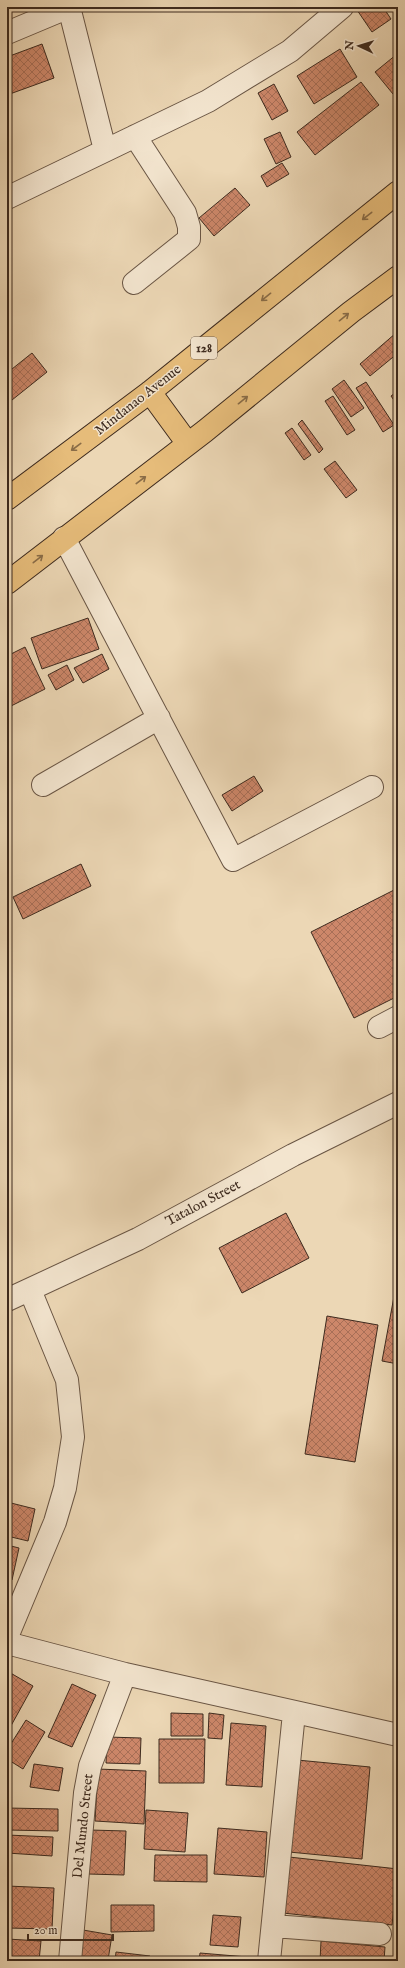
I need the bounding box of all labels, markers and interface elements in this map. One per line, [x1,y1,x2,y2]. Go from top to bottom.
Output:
north arrow [339,26,379,66]
text: N [343,40,357,52]
one-way arrow [362,212,373,221]
one-way arrow [260,293,271,302]
one-way arrow [339,313,349,322]
road number: 128 [191,337,217,359]
street label: Mindanao Avenue [91,360,185,439]
one-way arrow [238,395,249,404]
one-way arrow [71,443,82,452]
one-way arrow [135,476,146,484]
one-way arrow [32,555,43,563]
street label: Tatalon Street [162,1176,244,1230]
street label: Del Mundo Street [69,1773,97,1879]
scale bar [28,1916,113,1942]
text: 20 m [34,1923,57,1938]

